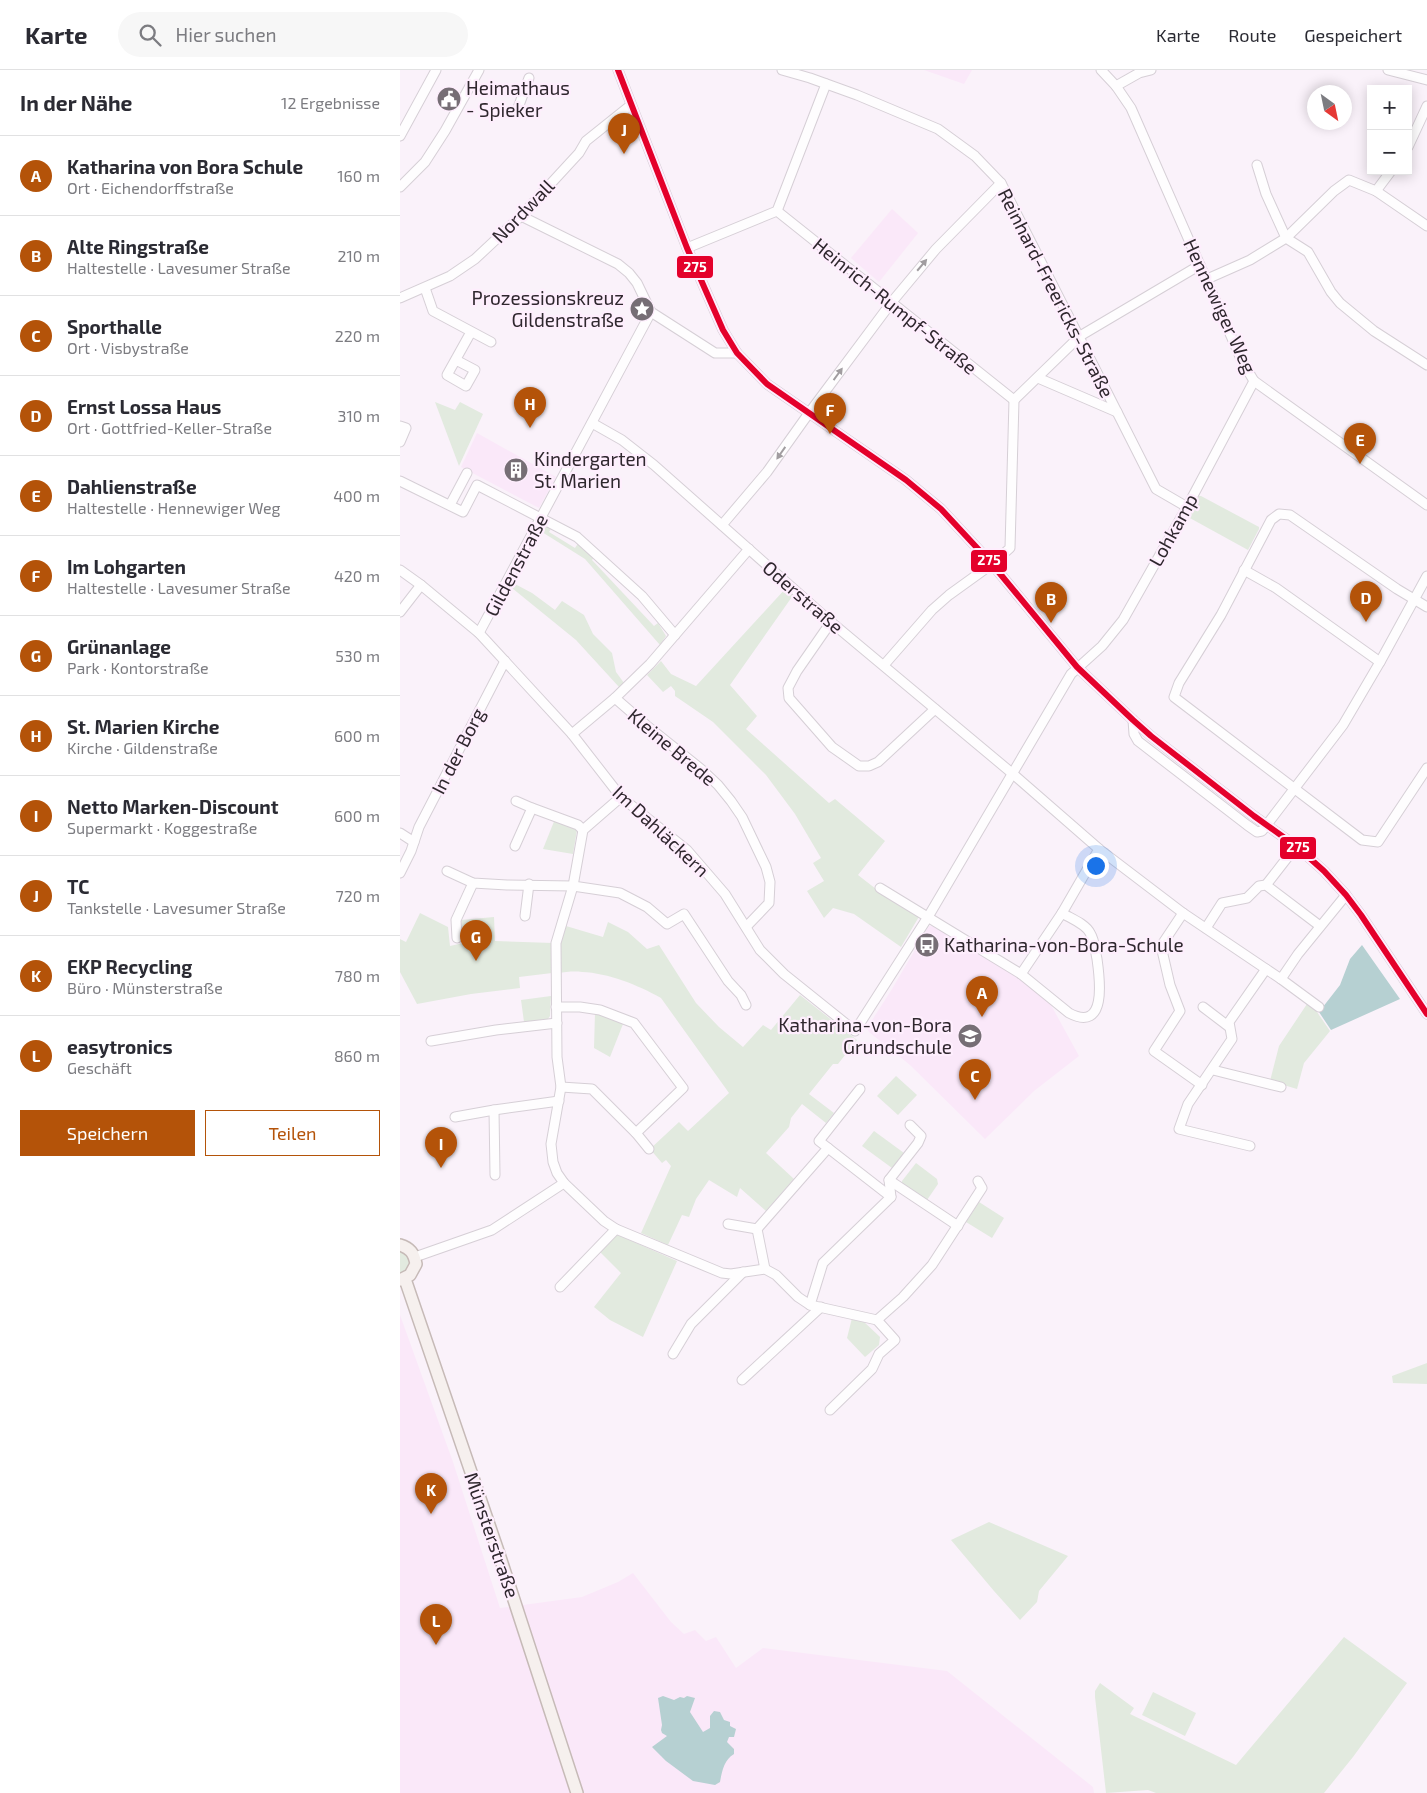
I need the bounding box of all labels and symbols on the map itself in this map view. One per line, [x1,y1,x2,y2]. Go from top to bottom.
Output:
place label: Heimathaus - Spieker [466,76,570,121]
north arrow [1307,85,1352,130]
public building icon: Heimathaus - Spieker [436,86,462,112]
pin: J [608,113,640,154]
street label: Nordwall [487,174,559,247]
street label: Reinhard-Freericks-Straße [994,184,1119,401]
street label: Heinrich-Rumpf-Straße [809,233,982,379]
street label: Hennewiger Weg [1179,235,1262,377]
line badge: 275 [676,255,714,279]
text: 275 [683,258,707,275]
one-way arrow [917,259,928,272]
place label: Prozessionskreuz Gildenstraße [472,286,624,331]
place icon: Prozessionskreuz Gildenstraße [629,296,655,322]
one-way arrow [833,367,843,381]
pin: H [514,387,546,428]
pin: F [814,393,846,434]
pin: E [1344,423,1376,464]
one-way arrow [776,446,786,460]
place label: Kindergarten St. Marien [534,447,647,492]
building icon: Kindergarten St. Marien [503,457,529,483]
street label: Lohkamp [1143,489,1202,570]
street label: Gildenstraße [479,510,552,620]
line badge: 275 [970,549,1008,573]
text: 275 [977,551,1001,568]
street label: Oderstraße [758,555,848,638]
pin: D [1350,581,1382,622]
pin: B [1035,582,1067,623]
street label: Kleine Brede [624,703,721,790]
street label: In der Borg [426,704,489,798]
street label: Im Dahläckern [608,780,714,881]
line badge: 275 [1279,836,1317,860]
text: 275 [1286,838,1310,855]
your location [1083,853,1109,879]
pin: G [460,920,492,961]
bus stop icon: Katharina-von-Bora-Schule [914,932,940,958]
place label: Katharina-von-Bora-Schule [944,933,1184,956]
pin: A [966,976,998,1017]
place label: Katharina-von-Bora Grundschule [778,1013,952,1058]
school or university icon: Katharina-von-Bora Grundschule [957,1023,983,1049]
pin: C [959,1059,991,1100]
pin: I [425,1127,457,1168]
street label: Münsterstraße [460,1469,525,1601]
pin: K [415,1473,447,1514]
pin: L [420,1604,452,1645]

